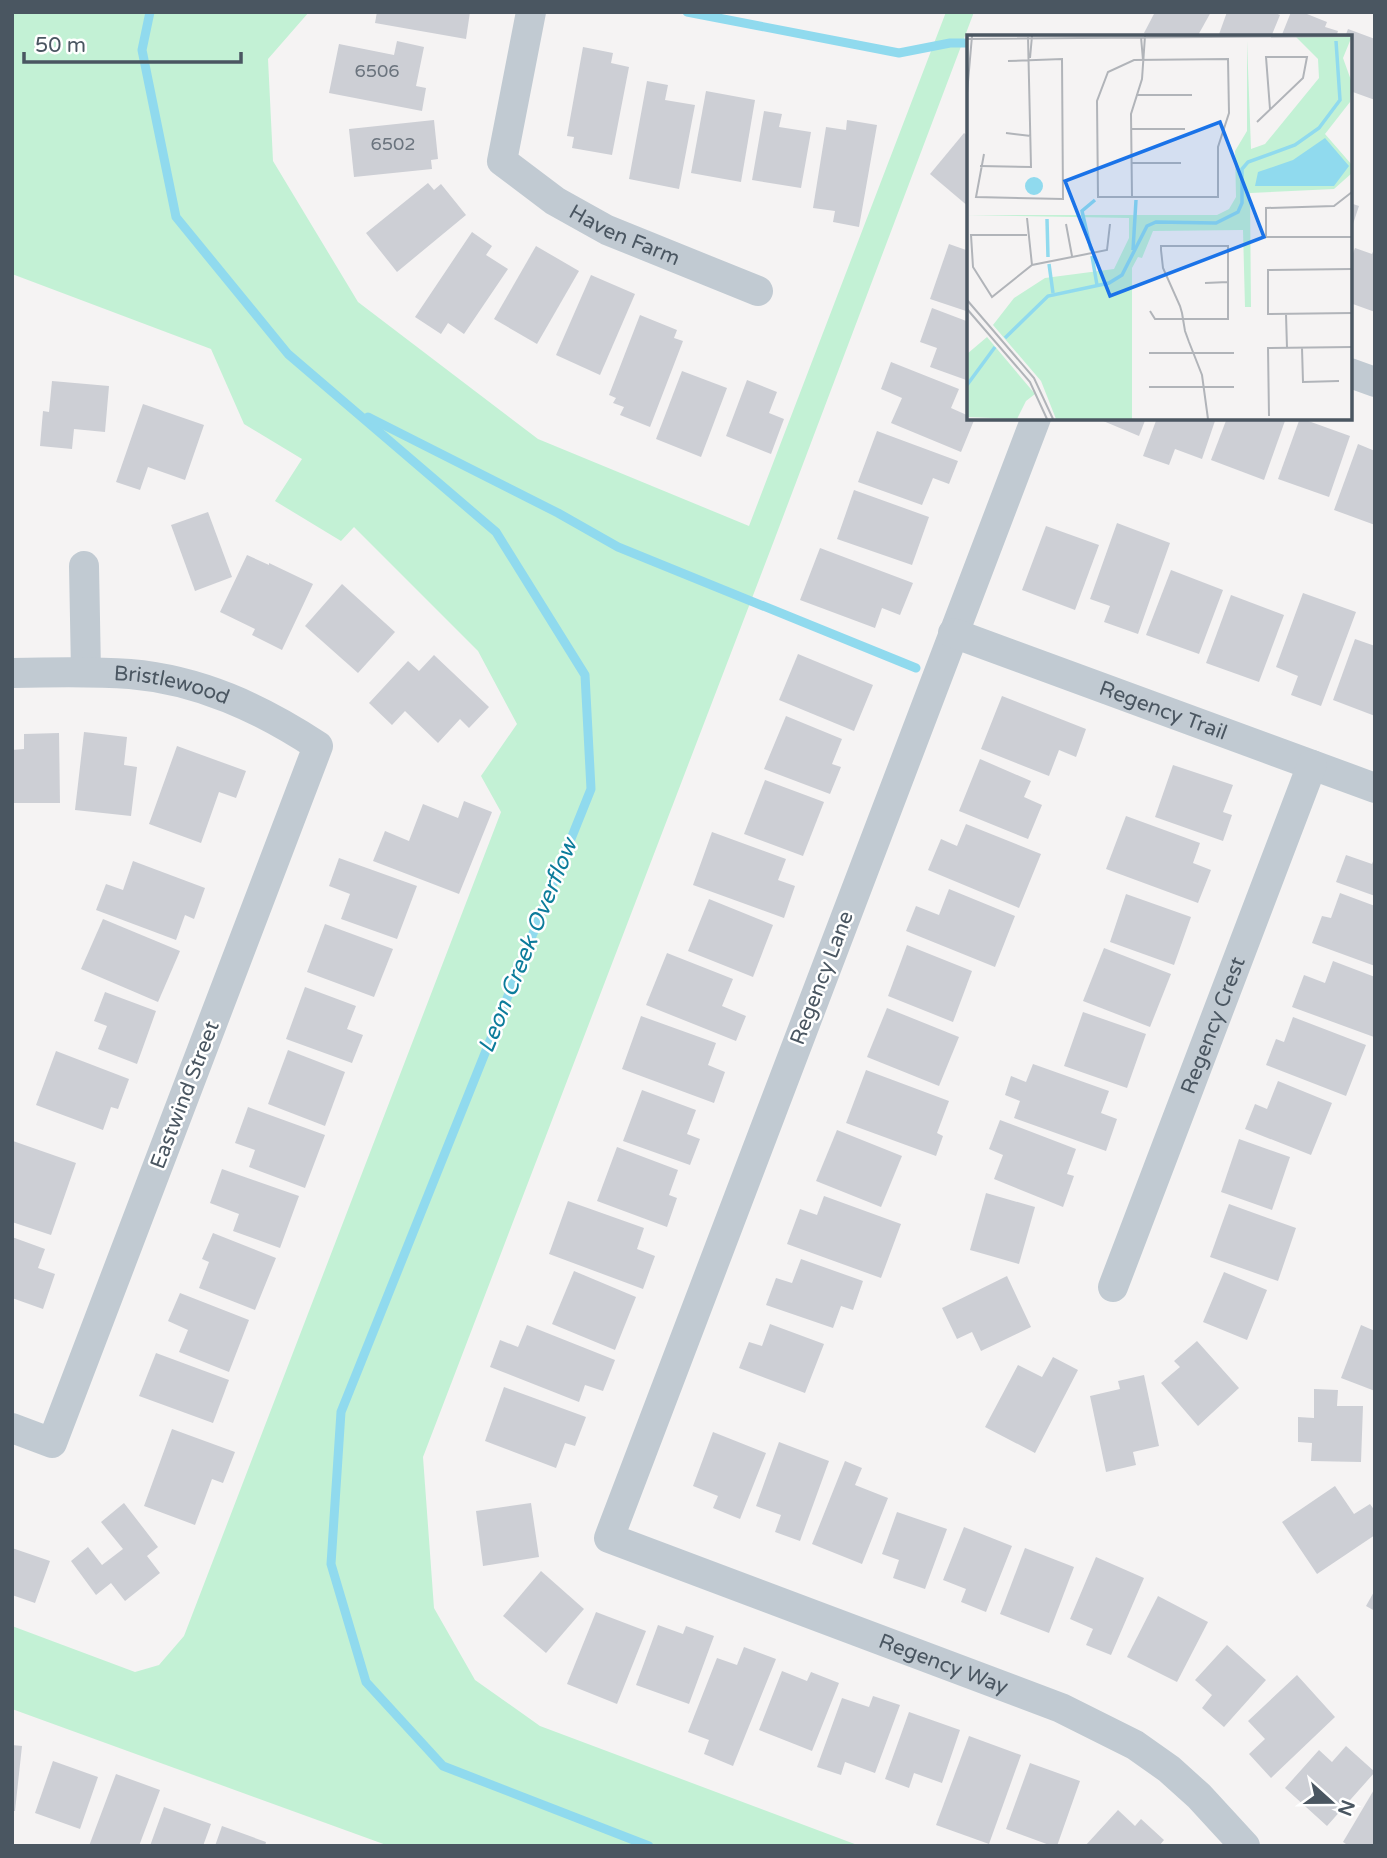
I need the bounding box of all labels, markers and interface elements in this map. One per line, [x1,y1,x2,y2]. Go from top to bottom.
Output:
scale bar [24,21,242,65]
text: 50 m [35,33,86,58]
inset map [967,35,1352,420]
house number: 6506 [354,60,400,82]
house number: 6502 [370,133,416,155]
street label: Haven Farm [565,199,684,271]
street label: Bristlewood [113,660,233,710]
street label: Regency Trail [1096,675,1231,745]
water label: Leon Creek Overflow [472,832,585,1057]
street label: Regency Lane [785,907,859,1048]
street label: Regency Crest [1175,953,1250,1097]
street label: Eastwind Street [145,1018,225,1172]
street label: Regency Way [875,1628,1012,1699]
north arrow [1296,1767,1366,1837]
text: N [1333,1797,1359,1819]

